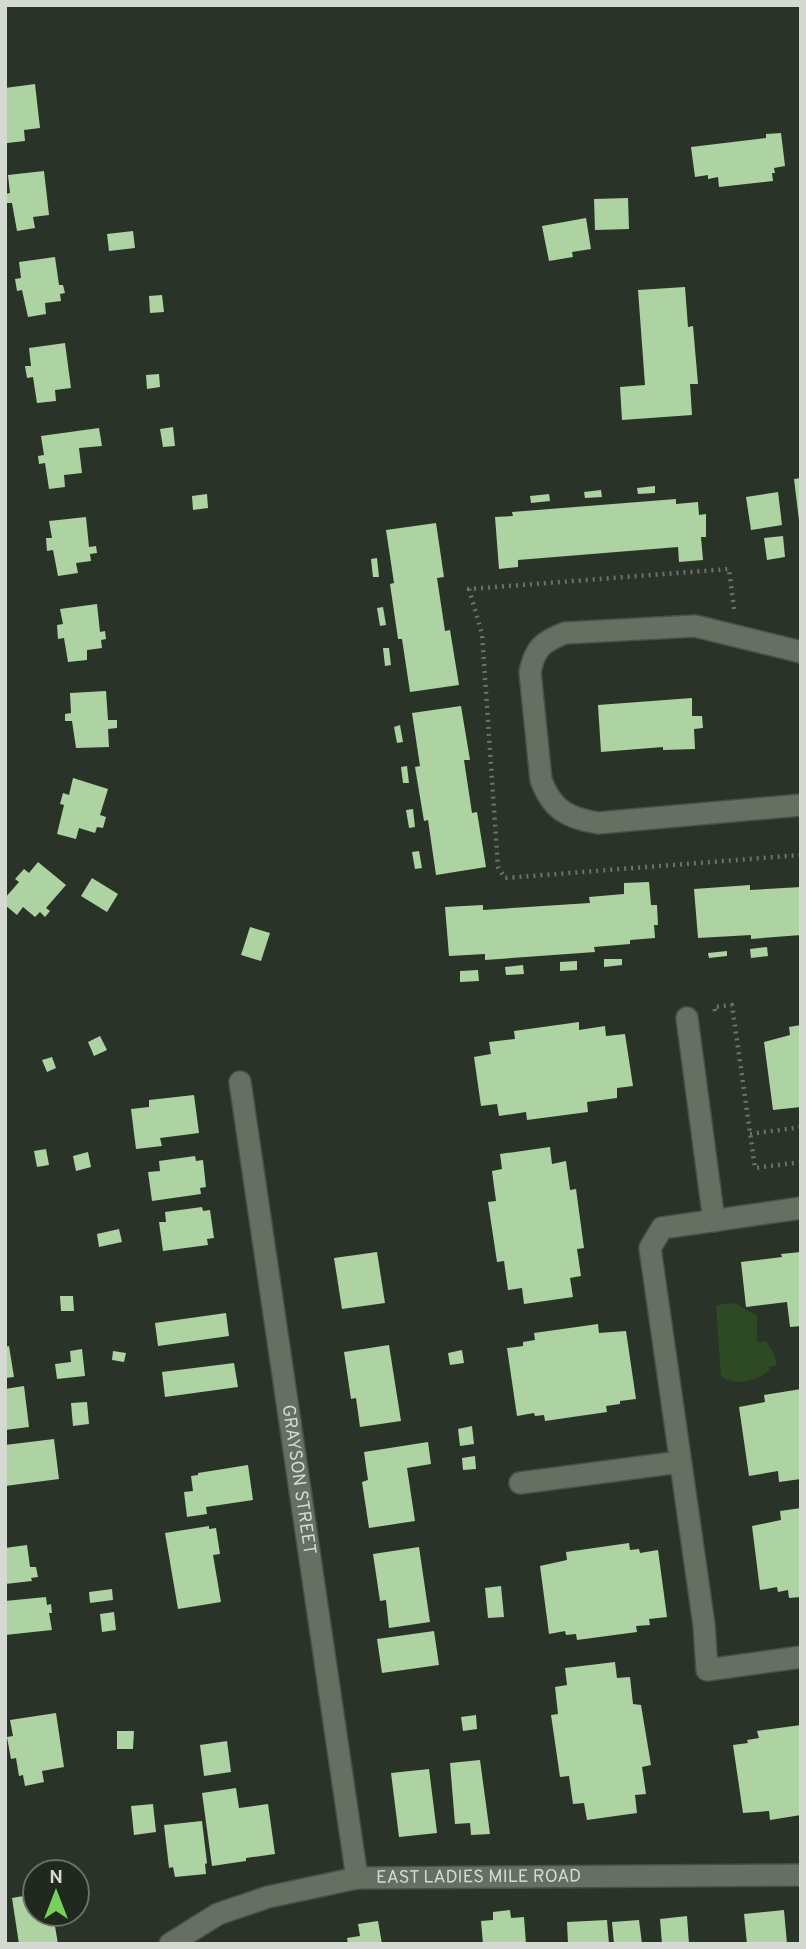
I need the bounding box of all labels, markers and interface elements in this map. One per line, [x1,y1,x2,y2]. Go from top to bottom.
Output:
street label: GRAYSON STREET [276,1403,321,1556]
north arrow [21,1858,91,1928]
street label: EAST LADIES MILE ROAD [376,1865,581,1889]
text: N [49,1866,63,1890]

